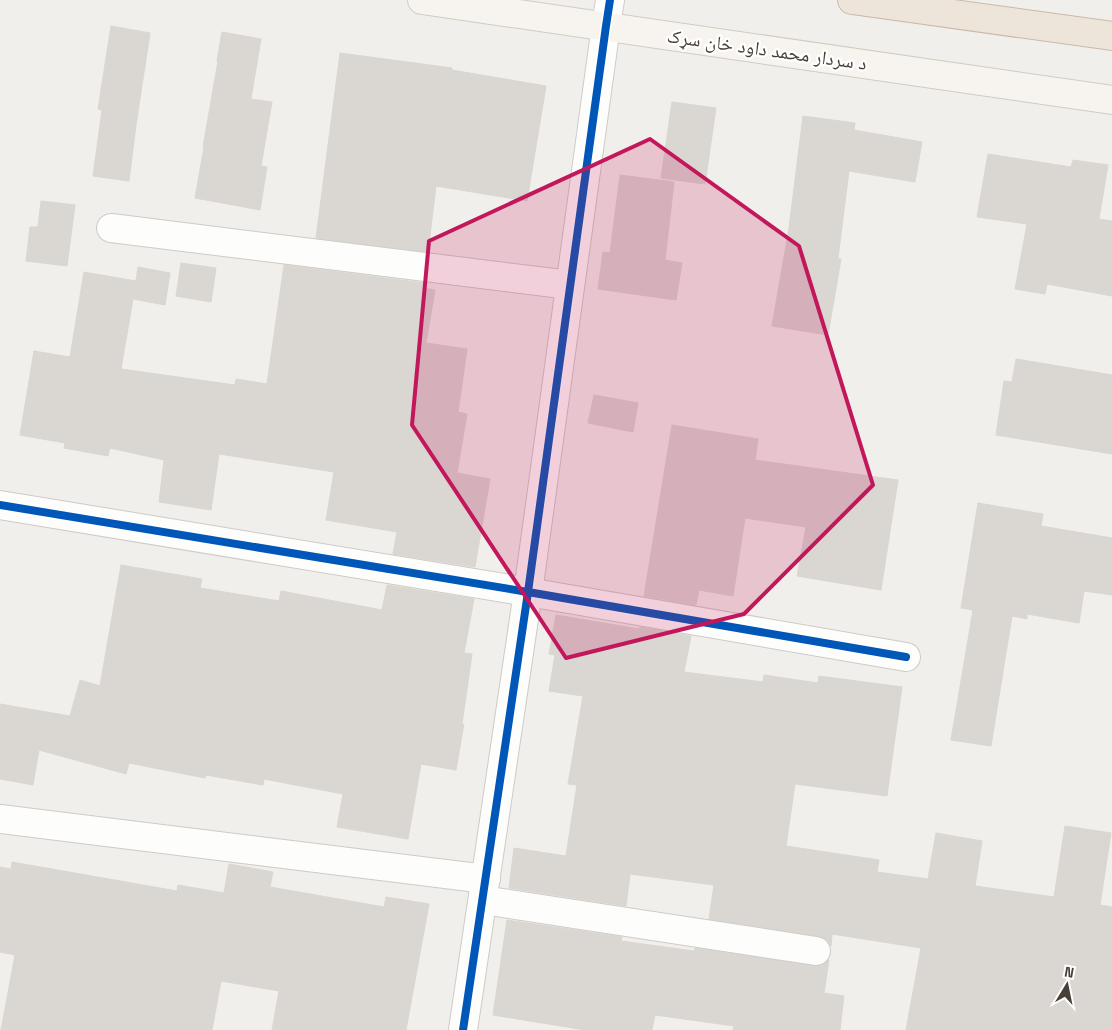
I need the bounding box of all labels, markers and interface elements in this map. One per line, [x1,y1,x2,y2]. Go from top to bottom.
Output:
street label: د سردار محمد داود خان سړک [665,23,869,76]
north arrow [1042,960,1092,1010]
text: N [1063,963,1075,982]

